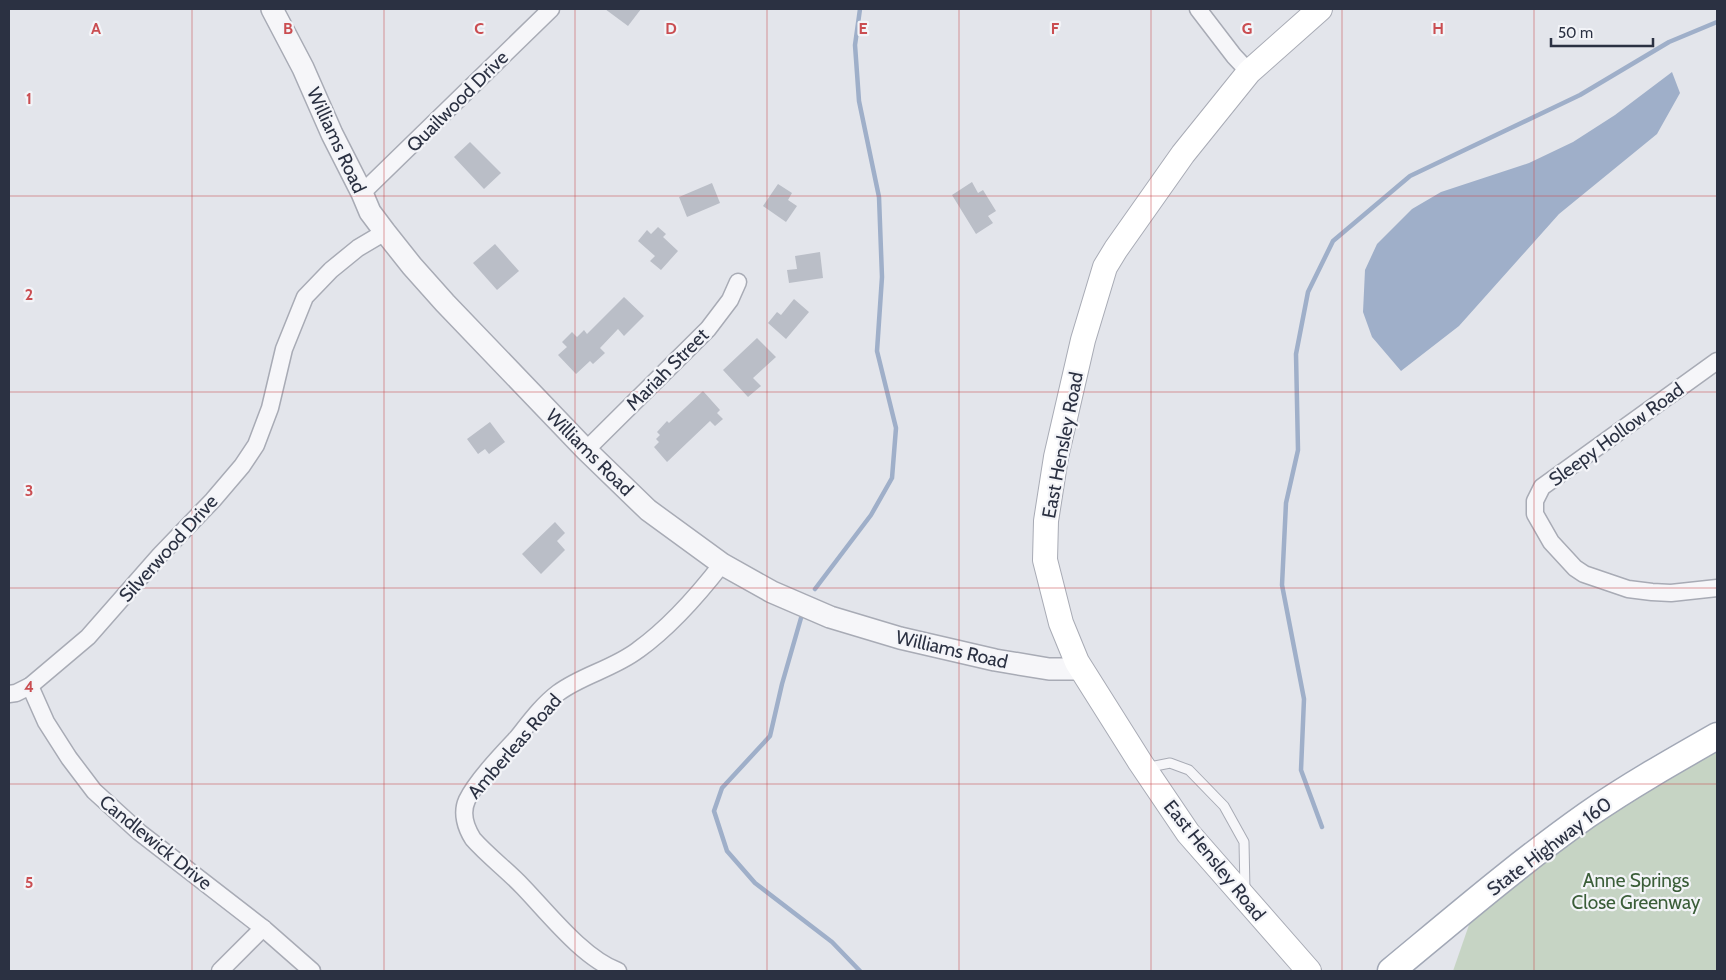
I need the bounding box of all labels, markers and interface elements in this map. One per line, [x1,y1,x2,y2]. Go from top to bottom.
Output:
scale bar [1551,15,1654,47]
text: A [91,19,101,38]
text: B [283,19,293,38]
text: C [474,19,484,38]
text: D [665,19,677,38]
text: E [858,19,868,38]
text: F [1051,19,1060,38]
text: G [1242,19,1252,38]
text: H [1432,19,1444,38]
text: 50 m [1558,24,1593,42]
street label: Quailwood Drive [402,46,513,157]
street label: Williams Road [302,84,371,197]
text: 1 [26,89,32,108]
text: 2 [25,285,33,304]
street label: Mariah Street [621,323,714,415]
street label: East Hensley Road [1037,370,1088,520]
street label: Sleepy Hollow Road [1544,378,1688,491]
street label: Williams Road [541,404,638,501]
text: 3 [25,481,33,500]
street label: Silverwood Drive [114,490,223,607]
street label: Williams Road [894,625,1010,674]
text: 4 [24,677,34,696]
street label: Amberleas Road [463,689,566,803]
street label: Candlewick Drive [95,790,217,895]
street label: State Highway 160 [1483,792,1616,901]
street label: East Hensley Road [1159,795,1270,925]
park label: Anne Springs Close Greenway [1572,869,1701,914]
text: 5 [25,873,33,892]

